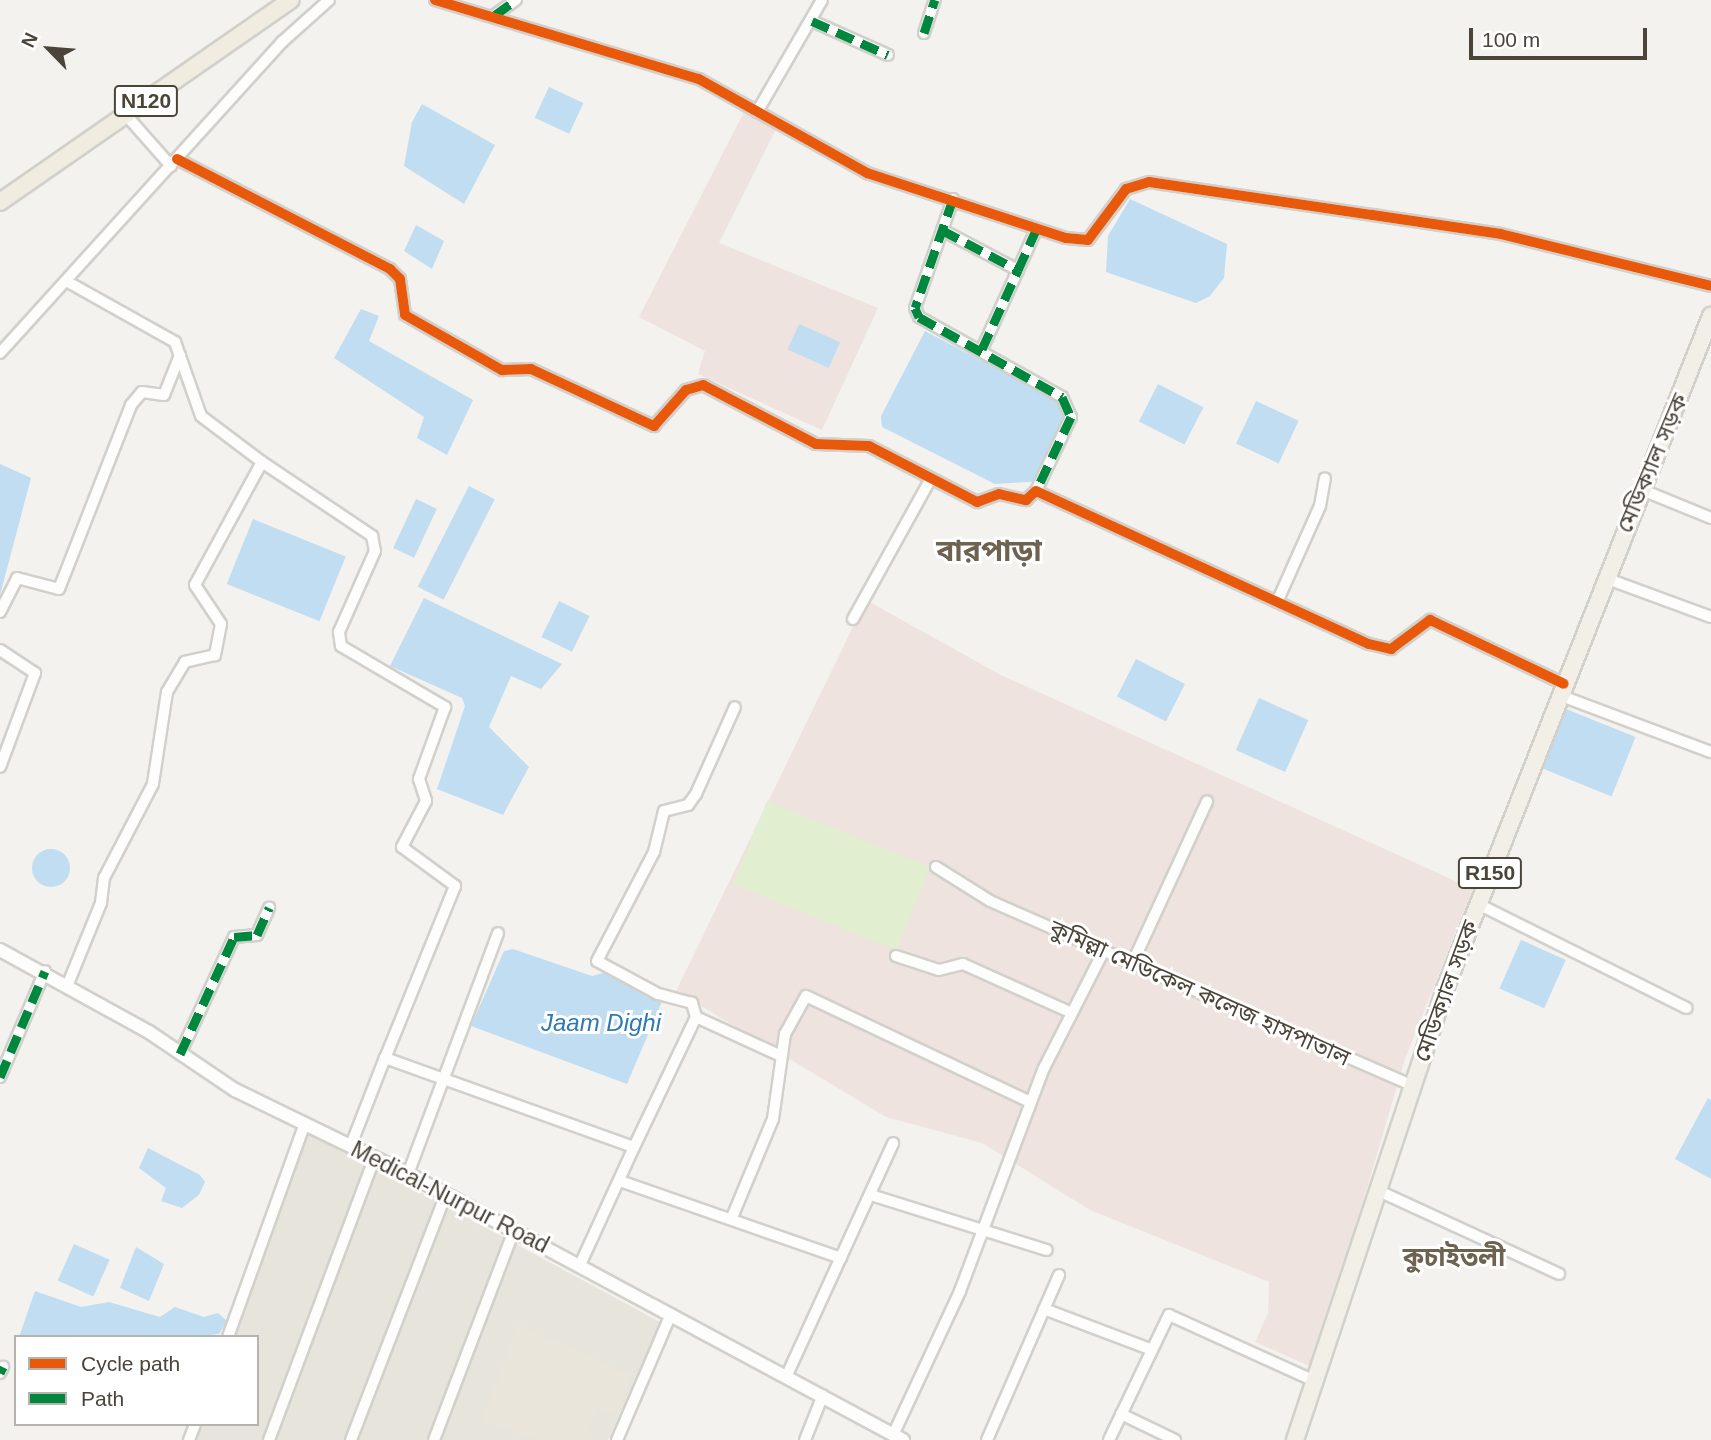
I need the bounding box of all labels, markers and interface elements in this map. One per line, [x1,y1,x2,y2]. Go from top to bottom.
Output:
north arrow [14,14,84,84]
scale bar [1473,14,1652,58]
text: 100 m [1482,28,1540,51]
text: N [17,29,42,51]
road number: N120 [113,84,179,119]
street label: মেডিক্যাল সড়ক [1610,389,1694,537]
district label: বারপাড়া [936,533,1042,569]
road number: R150 [1457,856,1523,890]
street label: কুমিল্লা মেডিকেল কলেজ হাসপাতাল [1046,914,1354,1072]
street label: মেডিক্যাল সড়ক [1408,917,1484,1065]
water label: Jaam Dighi [541,1009,661,1037]
street label: Medical-Nurpur Road [346,1135,554,1259]
district label: কুচাইতলী [1403,1242,1505,1274]
legend [14,1335,259,1426]
text: Cycle path [81,1352,180,1375]
text: Path [81,1387,124,1410]

